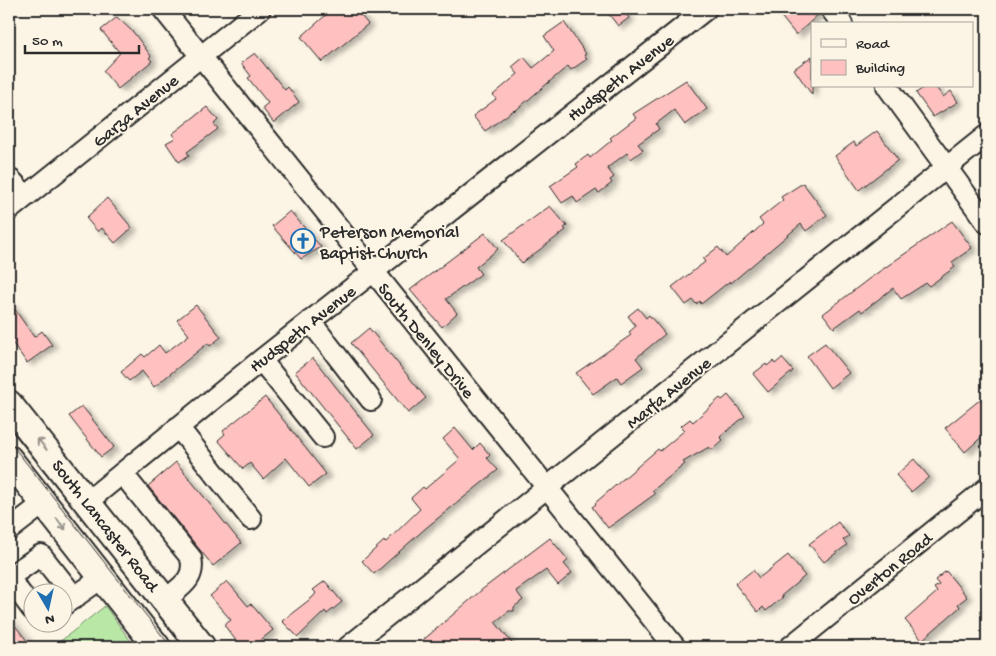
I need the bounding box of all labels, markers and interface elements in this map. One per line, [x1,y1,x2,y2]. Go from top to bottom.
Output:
scale bar [25,22,139,54]
legend [811,22,974,88]
street label: Hudspeth Avenue [564,30,680,127]
text: 50 m [32,33,63,51]
text: Road [856,36,890,54]
text: Building [855,60,905,78]
street label: Garza Avenue [90,71,184,153]
place label: Peterson Memorial Baptist Church [319,223,459,265]
church icon: Peterson Memorial Baptist Church [290,228,316,254]
street label: South Denley Drive [372,280,479,404]
street label: Hudspeth Avenue [246,281,362,378]
street label: Marfa Avenue [623,353,717,434]
one-way arrow [36,438,47,451]
street label: South Lancaster Road [46,456,163,598]
one-way arrow [55,518,66,531]
street label: Overton Road [844,528,938,611]
north arrow [22,584,72,634]
text: N [44,609,55,627]

